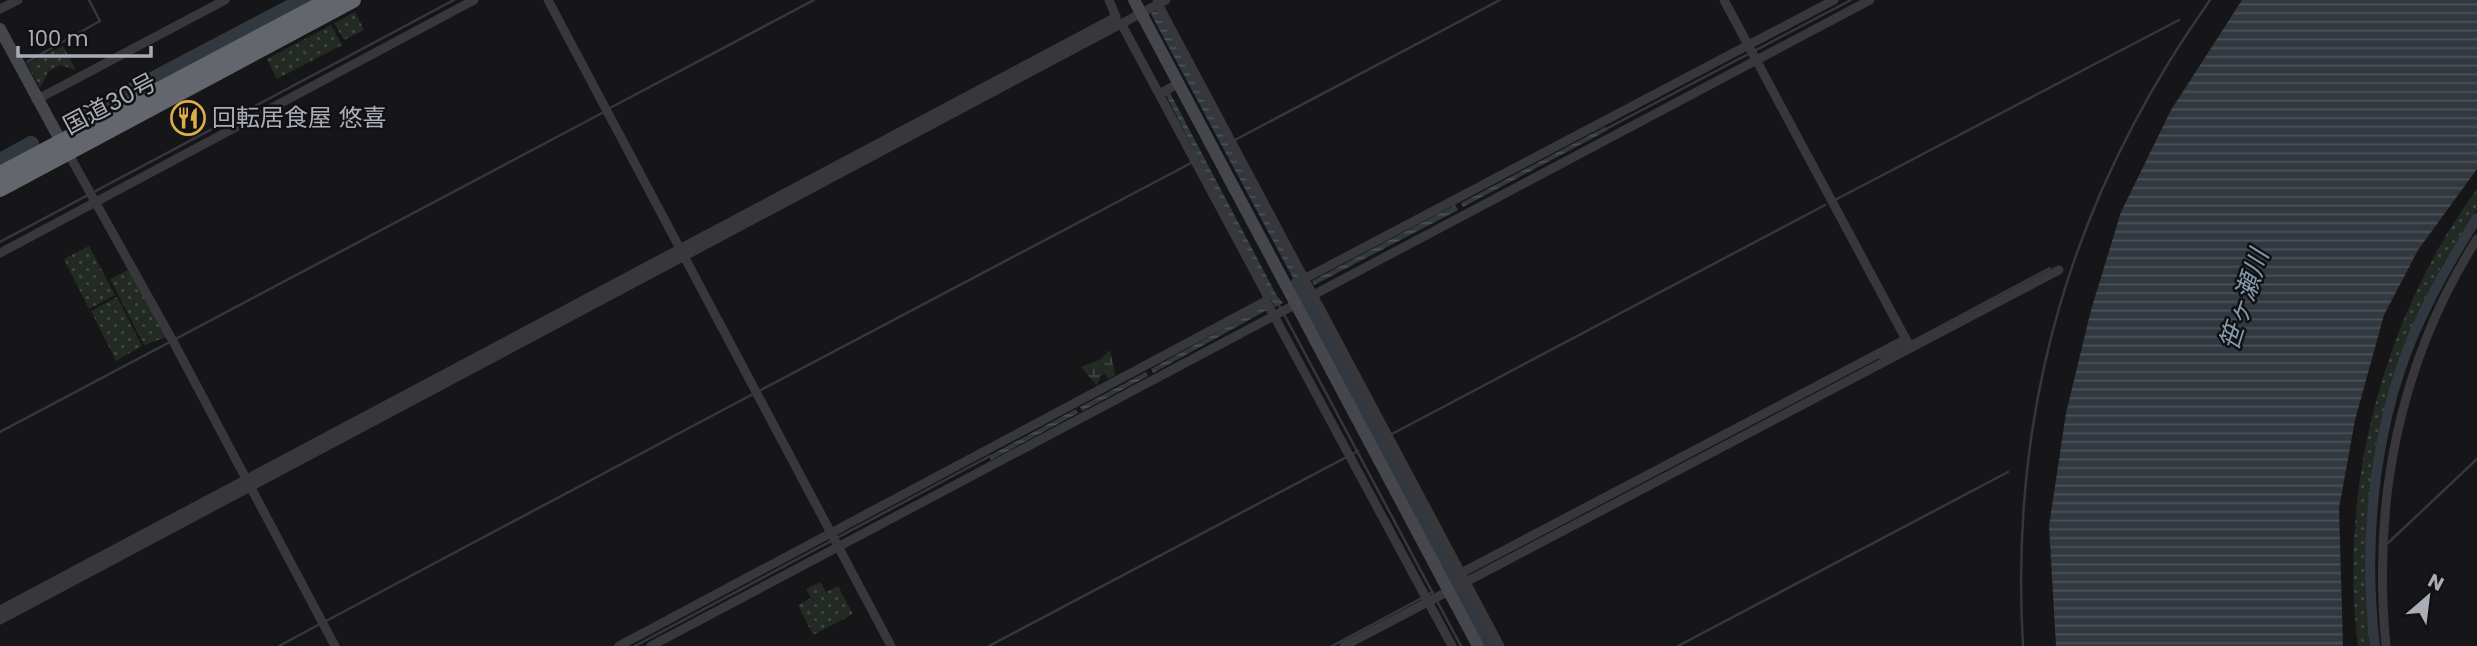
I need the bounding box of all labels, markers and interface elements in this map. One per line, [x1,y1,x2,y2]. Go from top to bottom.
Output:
scale bar [18,14,150,58]
text: 100 m [28,24,88,53]
street label: 国道30号 [57,65,162,142]
restaurant icon: 回転居食屋 悠喜 [169,99,207,137]
place label: 回転居食屋 悠喜 [212,101,386,134]
water label: 笹ヶ瀬川 [2211,242,2278,355]
north arrow [2393,562,2463,632]
text: N [2423,567,2448,598]

